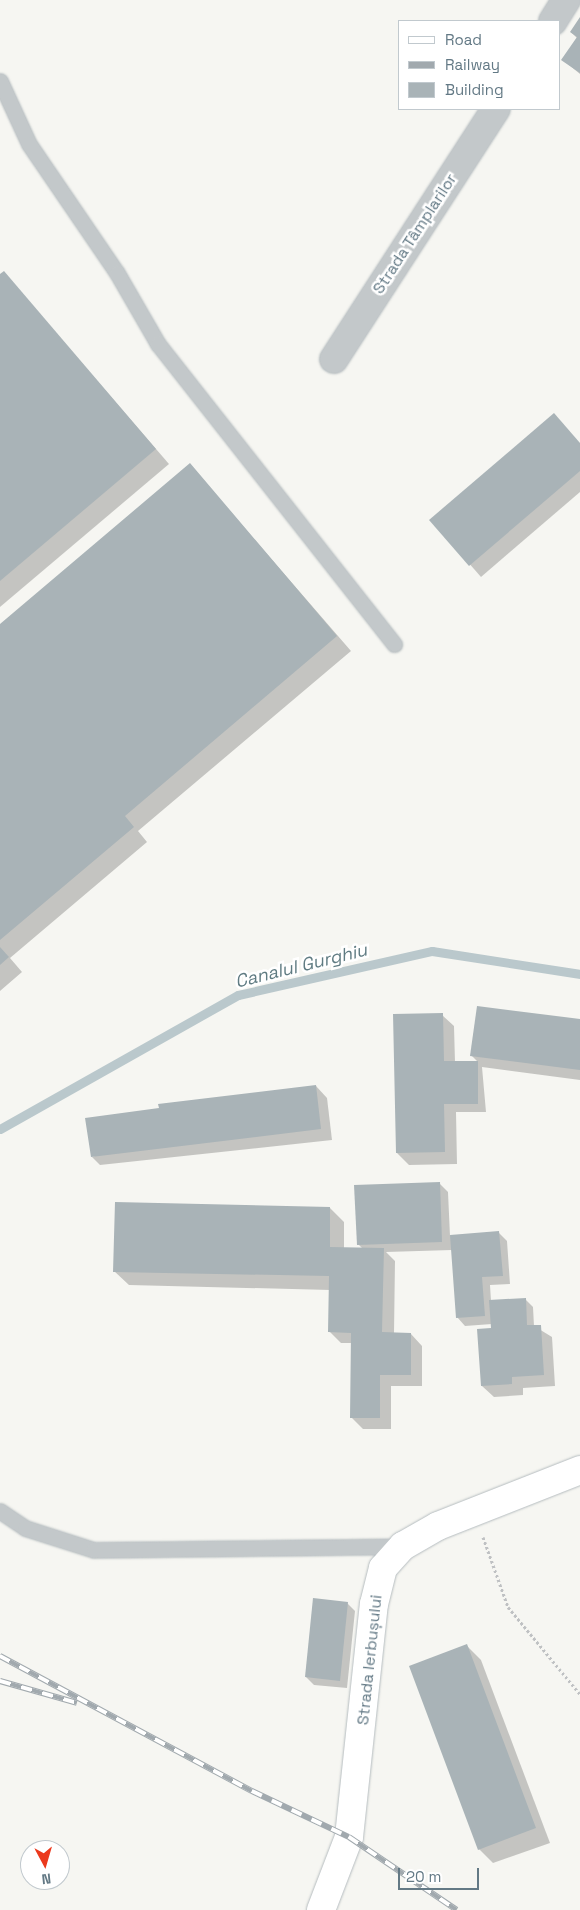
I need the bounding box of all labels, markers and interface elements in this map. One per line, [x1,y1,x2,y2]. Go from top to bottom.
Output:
legend [398,20,560,110]
text: Road [445,30,482,49]
text: Railway [445,55,500,74]
text: Building [445,80,504,99]
street label: Strada Tâmplarilor [369,170,461,298]
water label: Canalul Gurghiu [233,939,369,993]
street label: Strada Ierbușului [354,1594,386,1726]
north arrow [20,1840,70,1890]
scale bar [400,1858,481,1890]
text: 20 m [406,1867,441,1886]
text: N [41,1869,52,1888]

